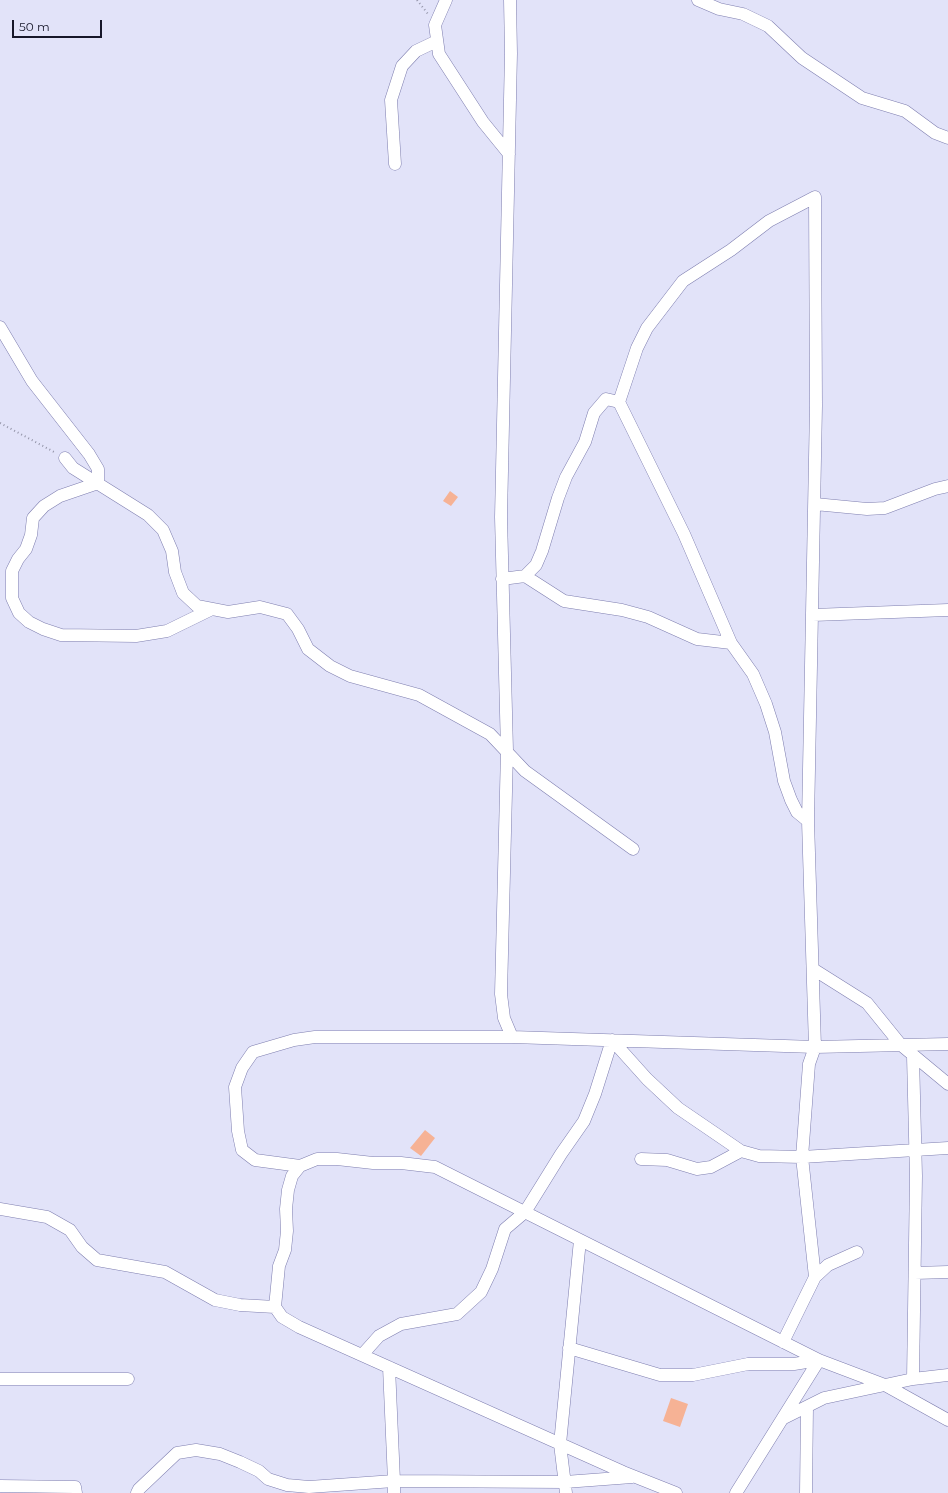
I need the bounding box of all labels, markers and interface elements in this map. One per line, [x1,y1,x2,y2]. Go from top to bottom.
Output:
scale bar [14,12,104,38]
text: 50 m [19,19,50,34]

